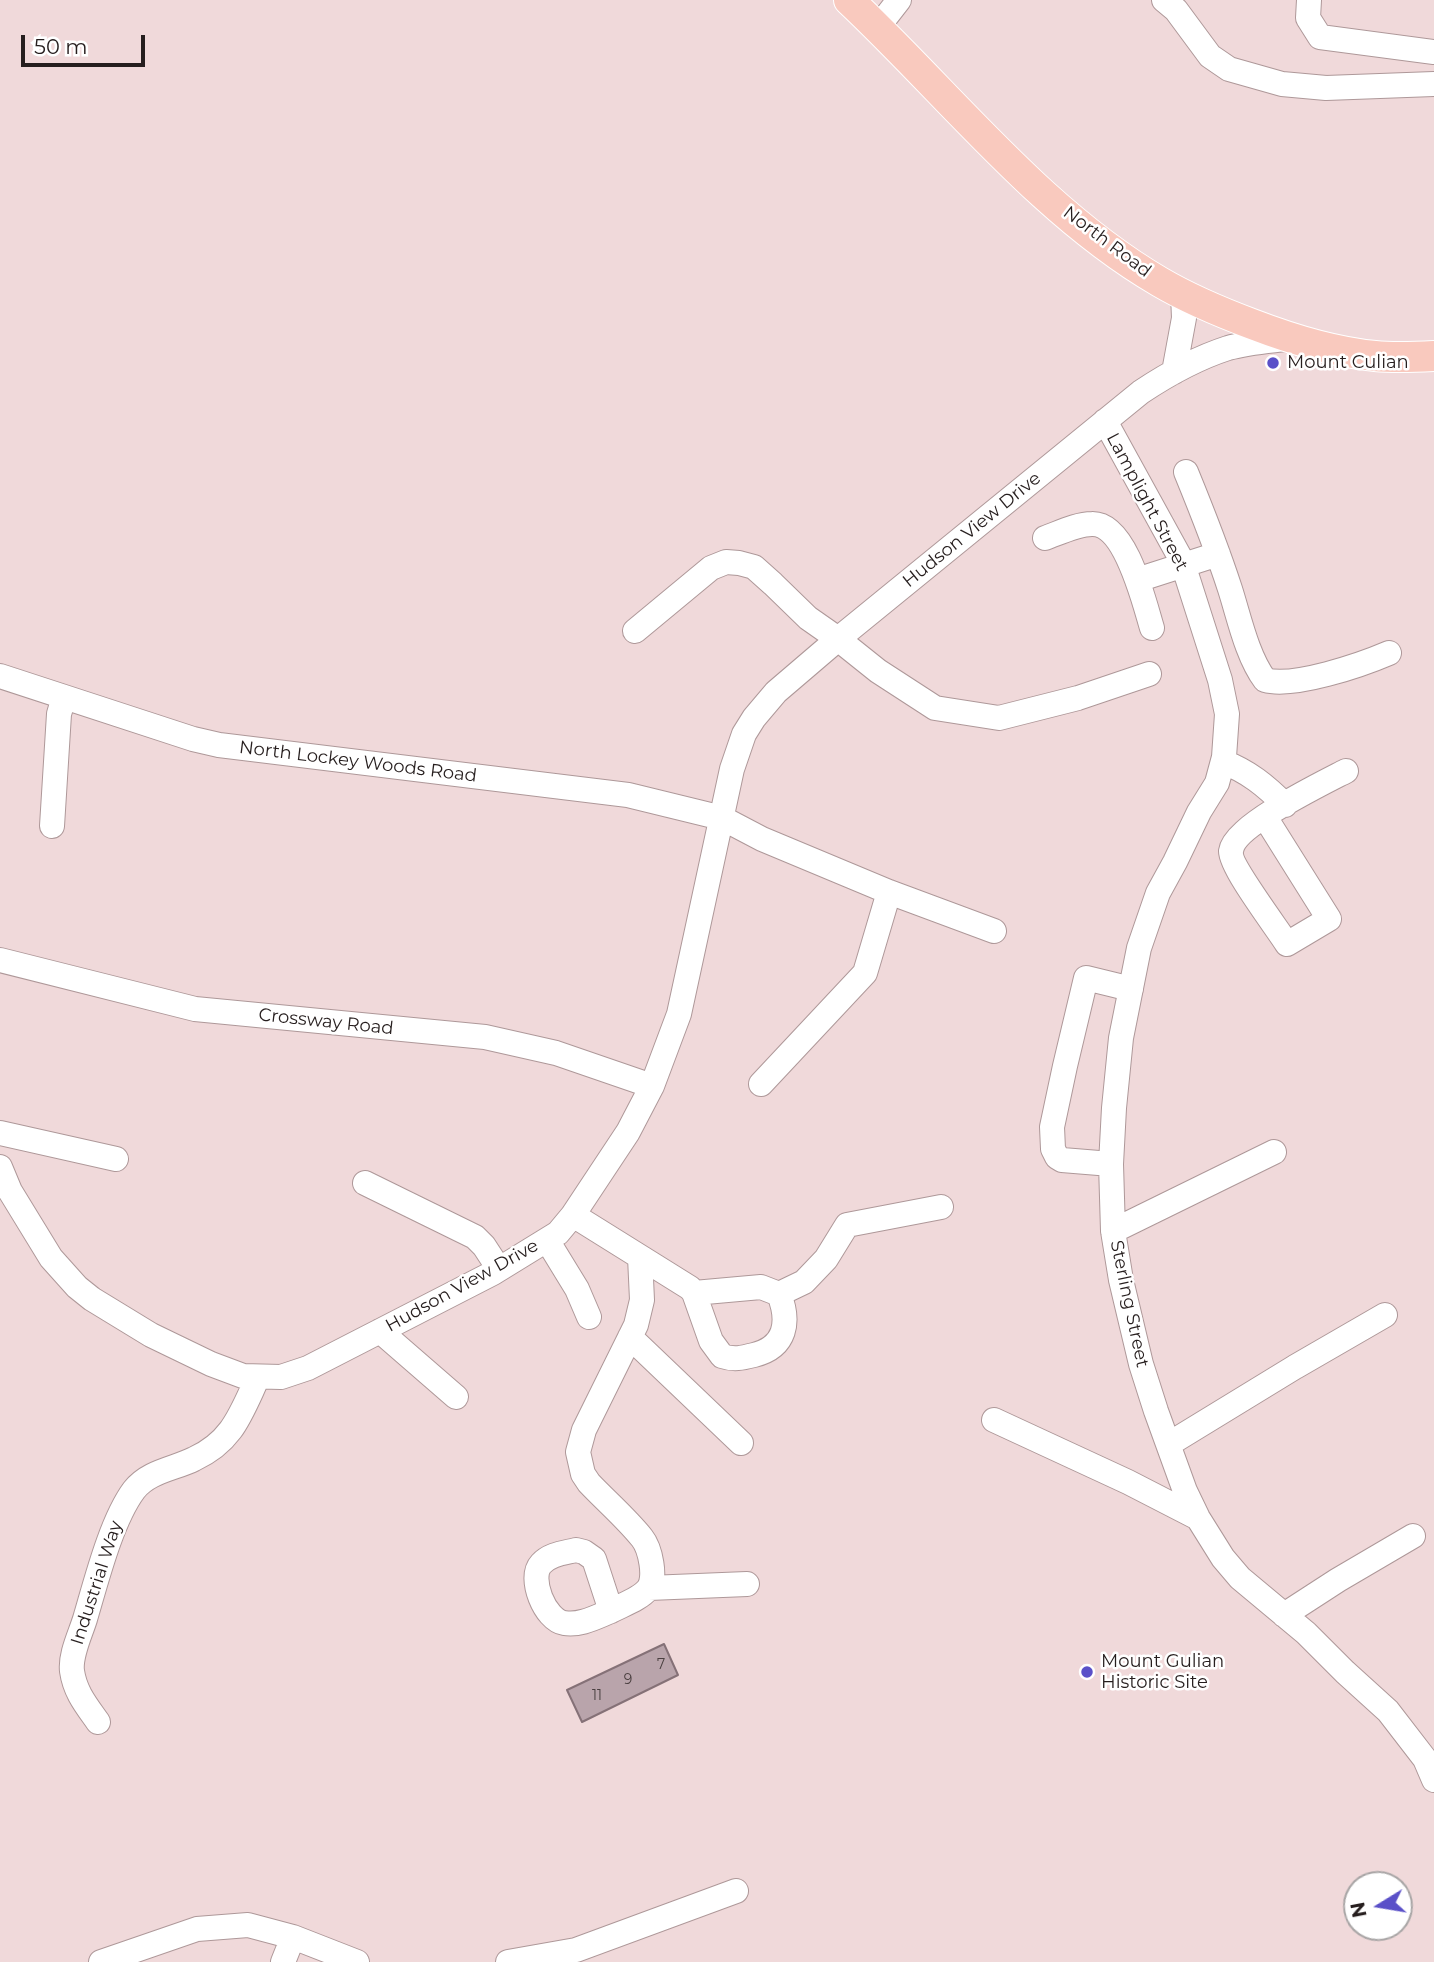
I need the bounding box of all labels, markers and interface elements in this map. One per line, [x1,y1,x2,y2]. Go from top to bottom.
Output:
scale bar [24,21,149,65]
text: 50 m [34,34,88,59]
street label: North Road [1059,202,1155,282]
place label: Mount Culian [1287,352,1409,374]
marker: Mount Culian [1265,355,1281,371]
street label: Lamplight Street [1102,429,1192,575]
street label: Hudson View Drive [899,468,1045,592]
street label: North Lockey Woods Road [238,737,478,787]
street label: Crossway Road [257,1004,395,1040]
street label: Hudson View Drive [382,1235,542,1337]
street label: Sterling Street [1105,1239,1153,1369]
street label: Industrial Way [67,1518,127,1648]
place label: Mount Gulian Historic Site [1101,1651,1224,1694]
house number: 7 [657,1657,665,1673]
marker: Mount Gulian Historic Site [1079,1664,1095,1680]
house number: 9 [624,1672,632,1688]
house number: 11 [592,1688,602,1704]
north arrow [1343,1871,1413,1941]
text: N [1346,1900,1372,1919]

